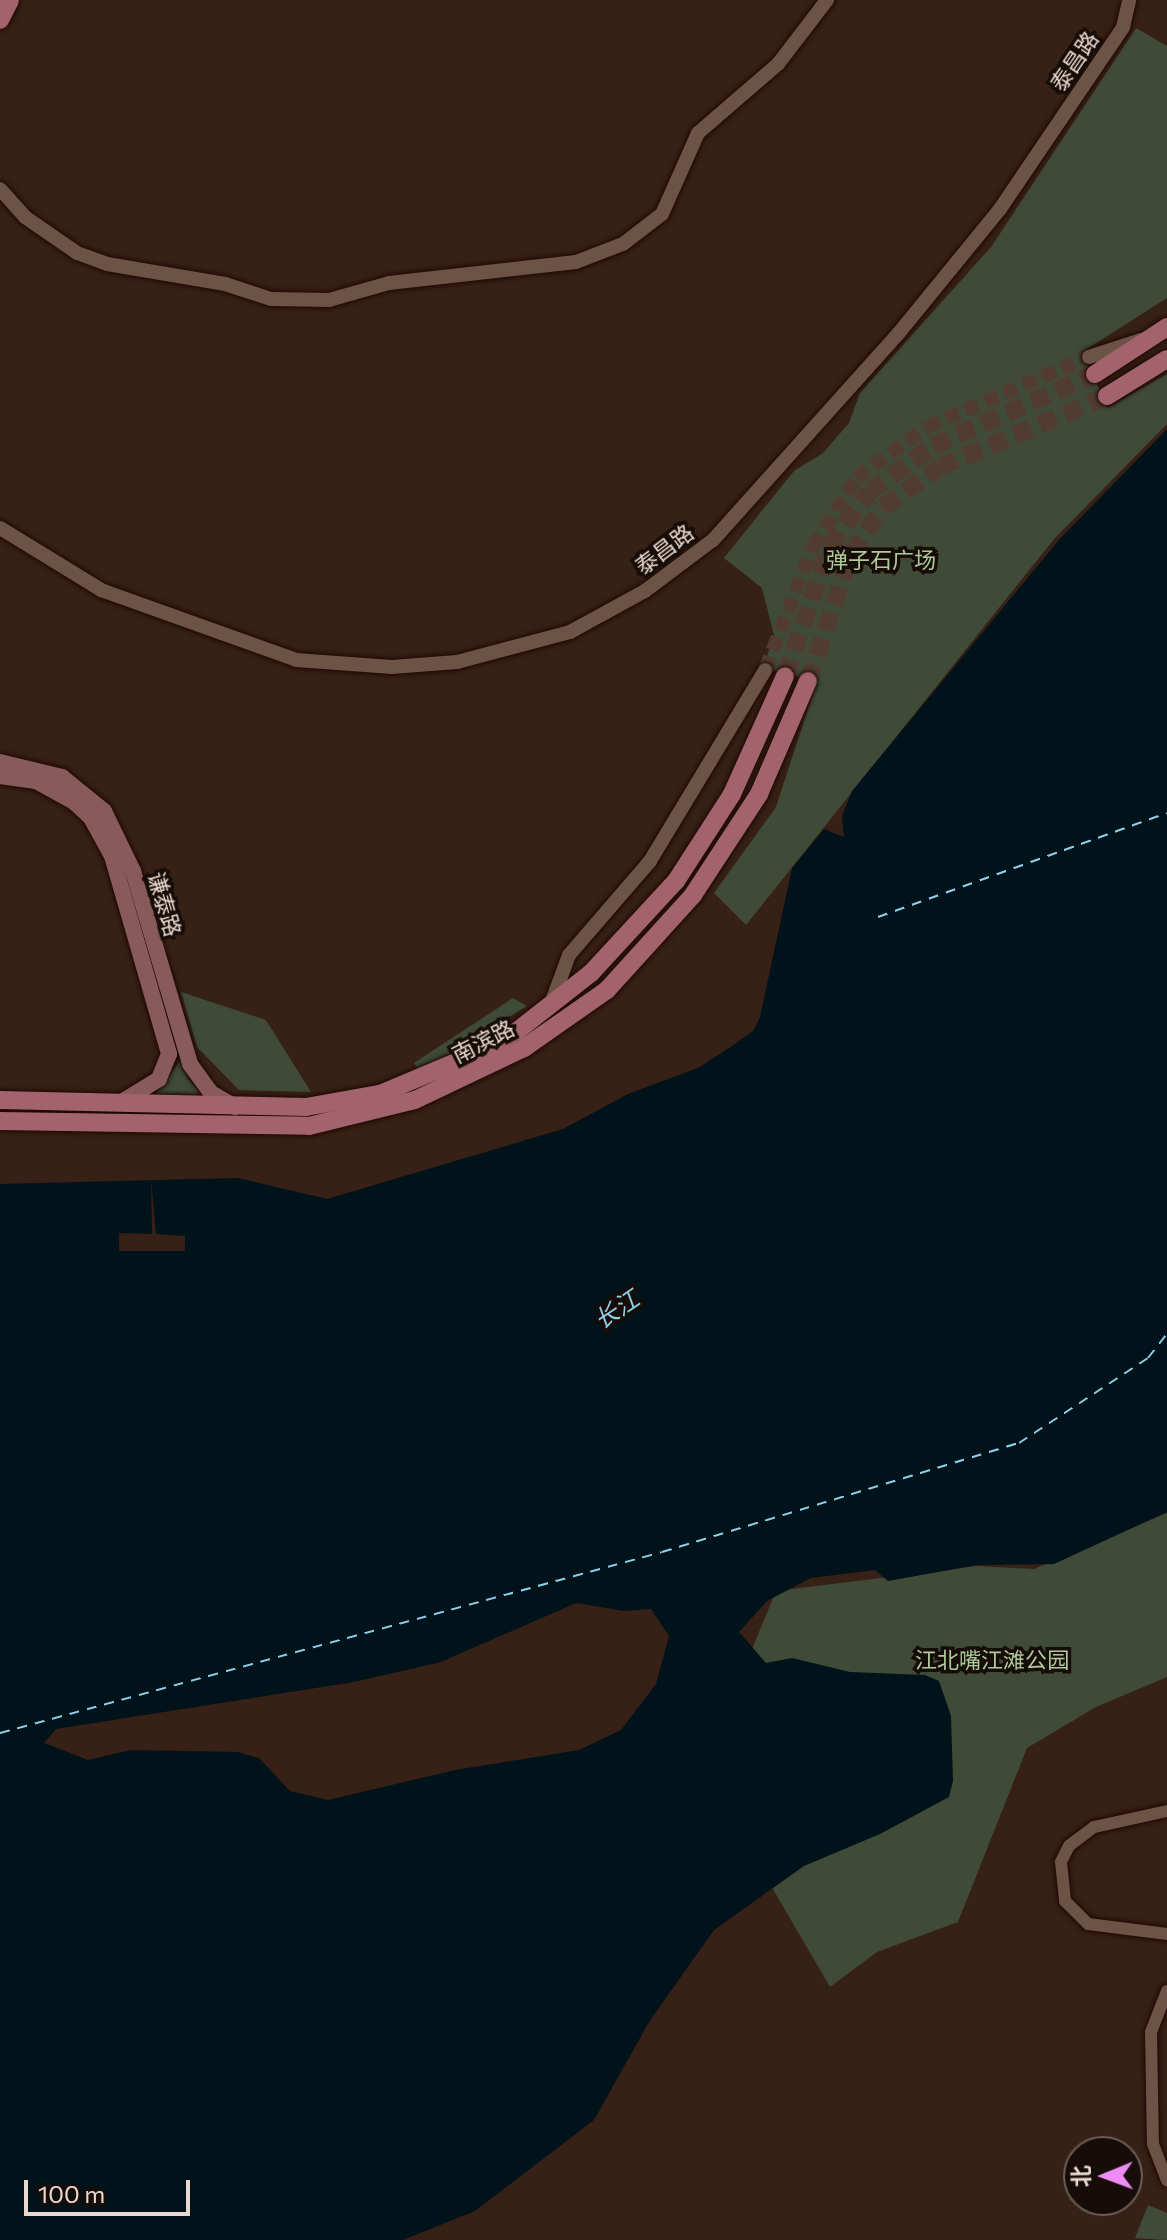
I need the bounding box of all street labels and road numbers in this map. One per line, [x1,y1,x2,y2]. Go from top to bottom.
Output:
street label: 泰昌路 [1045,26,1103,96]
street label: 泰昌路 [630,519,698,579]
street label: 谦泰路 [143,869,187,939]
street label: 南滨路 [448,1014,518,1068]

